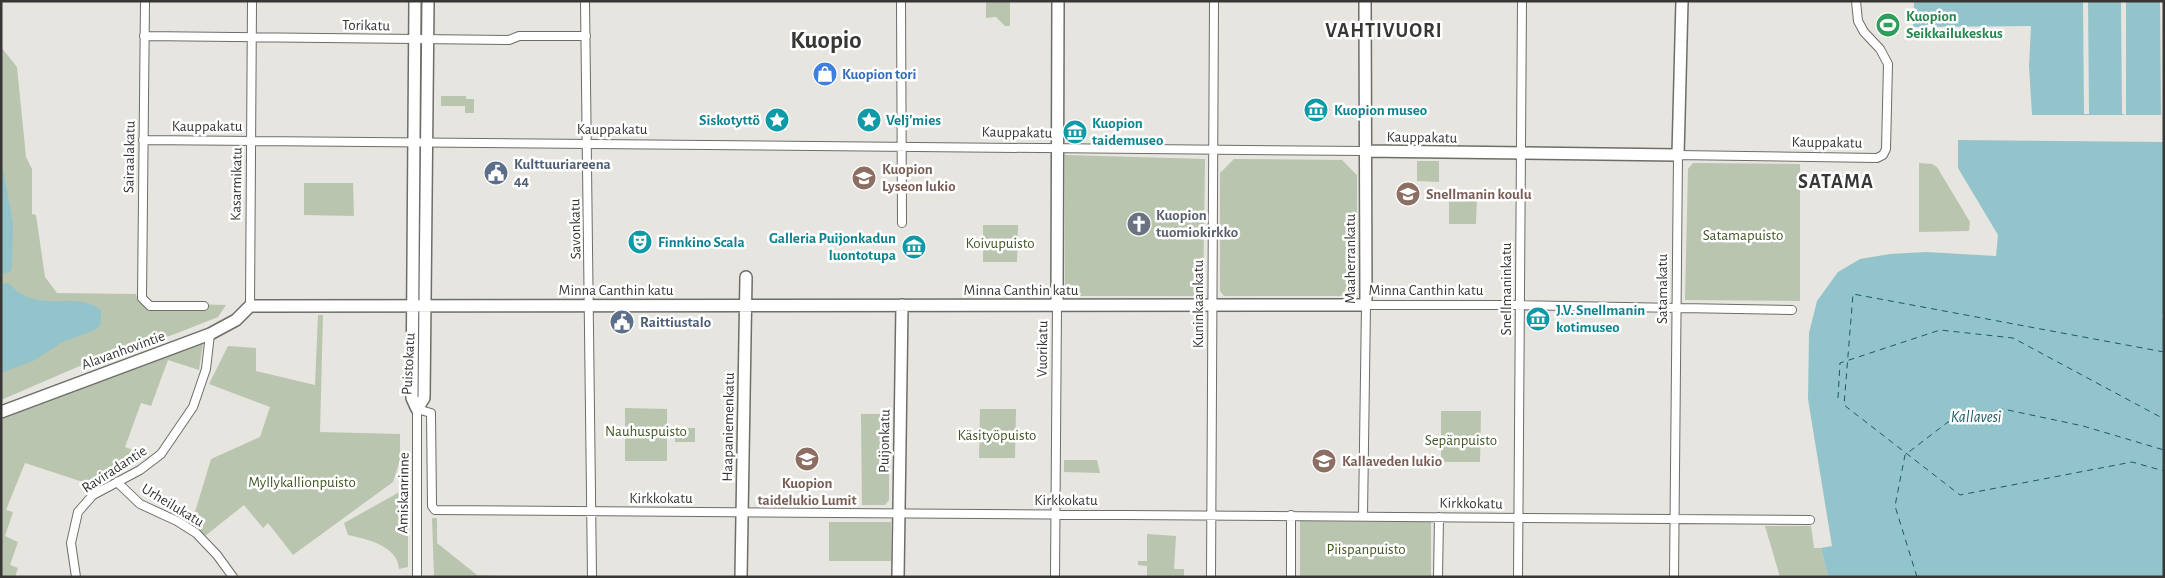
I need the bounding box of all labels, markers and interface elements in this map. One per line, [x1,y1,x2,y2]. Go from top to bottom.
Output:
place label: Kuopion Seikkailukeskus [1906,9,2003,41]
sports icon: Kuopion Seikkailukeskus [1875,12,1901,38]
street label: Torikatu [342,18,390,33]
district label: VAHTIVUORI [1325,21,1443,41]
district label: Kuopio [790,28,862,53]
shop icon: Kuopion tori [812,61,838,87]
place label: Kuopion tori [842,67,916,82]
museum icon: Kuopion museo [1303,97,1329,123]
place label: Kuopion museo [1334,103,1427,118]
place icon: Siskotyttö [764,107,790,133]
place icon: Velj'mies [856,107,882,133]
place label: Siskotyttö [699,113,760,128]
place label: Velj'mies [886,113,941,128]
place label: Kuopion taidemuseo [1092,116,1163,148]
street label: Kauppakatu [172,119,243,134]
museum icon: Kuopion taidemuseo [1062,119,1088,145]
street label: Sairaalakatu [121,120,138,193]
street label: Kauppakatu [577,122,648,137]
street label: Kauppakatu [981,124,1053,141]
street label: Kauppakatu [1386,129,1458,146]
street label: Kauppakatu [1791,134,1863,151]
street label: Kasarmikatu [228,147,245,221]
place label: Kulttuuriareena 44 [514,157,611,189]
public building icon: Kulttuuriareena 44 [483,160,509,186]
place label: Kuopion Lyseon lukio [882,162,956,194]
school or university icon: Kuopion Lyseon lukio [851,165,877,191]
district label: SATAMA [1798,172,1874,192]
school or university icon: Snellmanin koulu [1395,181,1421,207]
place label: Snellmanin koulu [1426,187,1532,202]
street label: Savonkatu [567,198,584,259]
place label: Kuopion tuomiokirkko [1156,208,1238,240]
church icon: Kuopion tuomiokirkko [1126,211,1152,237]
street label: Maaherrankatu [1343,214,1358,304]
park label: Satamapuisto [1703,228,1783,243]
theatre icon: Finnkino Scala [627,229,653,255]
place label: Galleria Puijonkadun luontotupa [769,231,896,263]
museum icon: Galleria Puijonkadun luontotupa [901,234,927,260]
place label: Finnkino Scala [658,235,745,250]
park label: Koivupuisto [965,236,1035,251]
street label: Snellmaninkatu [1499,242,1514,335]
street label: Satamakatu [1655,254,1670,324]
street label: Kuninkaankatu [1191,259,1206,348]
street label: Minna Canthin katu [559,283,674,298]
street label: Minna Canthin katu [964,283,1079,298]
street label: Minna Canthin katu [1369,283,1484,298]
place label: J.V. Snellmanin kotimuseo [1556,303,1645,335]
museum icon: J.V. Snellmanin kotimuseo [1525,306,1551,332]
public building icon: Raittiustalo [609,309,635,335]
place label: Raittiustalo [640,315,711,330]
street label: Vuorikatu [1035,320,1051,378]
street label: Alavanhovintie [79,328,167,373]
street label: Puistokatu [399,332,418,396]
street label: Haapaniemenkatu [720,372,737,482]
street label: Puijonkatu [876,409,893,473]
water label: Kallavesi [1951,409,2002,425]
park label: Nauhuspuisto [605,424,687,439]
park label: Käsityöpuisto [958,428,1036,443]
park label: Sepänpuisto [1425,433,1497,448]
street label: Raviradantie [79,443,149,496]
school or university icon: Kuopion taidelukio Lumit [794,446,820,472]
school or university icon: Kallaveden lukio [1311,448,1337,474]
street label: Amiskanrinne [395,452,412,534]
place label: Kallaveden lukio [1342,454,1442,469]
park label: Myllykallionpuisto [248,475,356,490]
place label: Kuopion taidelukio Lumit [757,476,857,508]
street label: Urheilukatu [139,481,207,530]
street label: Kirkkokatu [629,491,693,506]
street label: Kirkkokatu [1034,493,1098,508]
street label: Kirkkokatu [1439,495,1503,512]
park label: Piispanpuisto [1326,542,1406,557]

